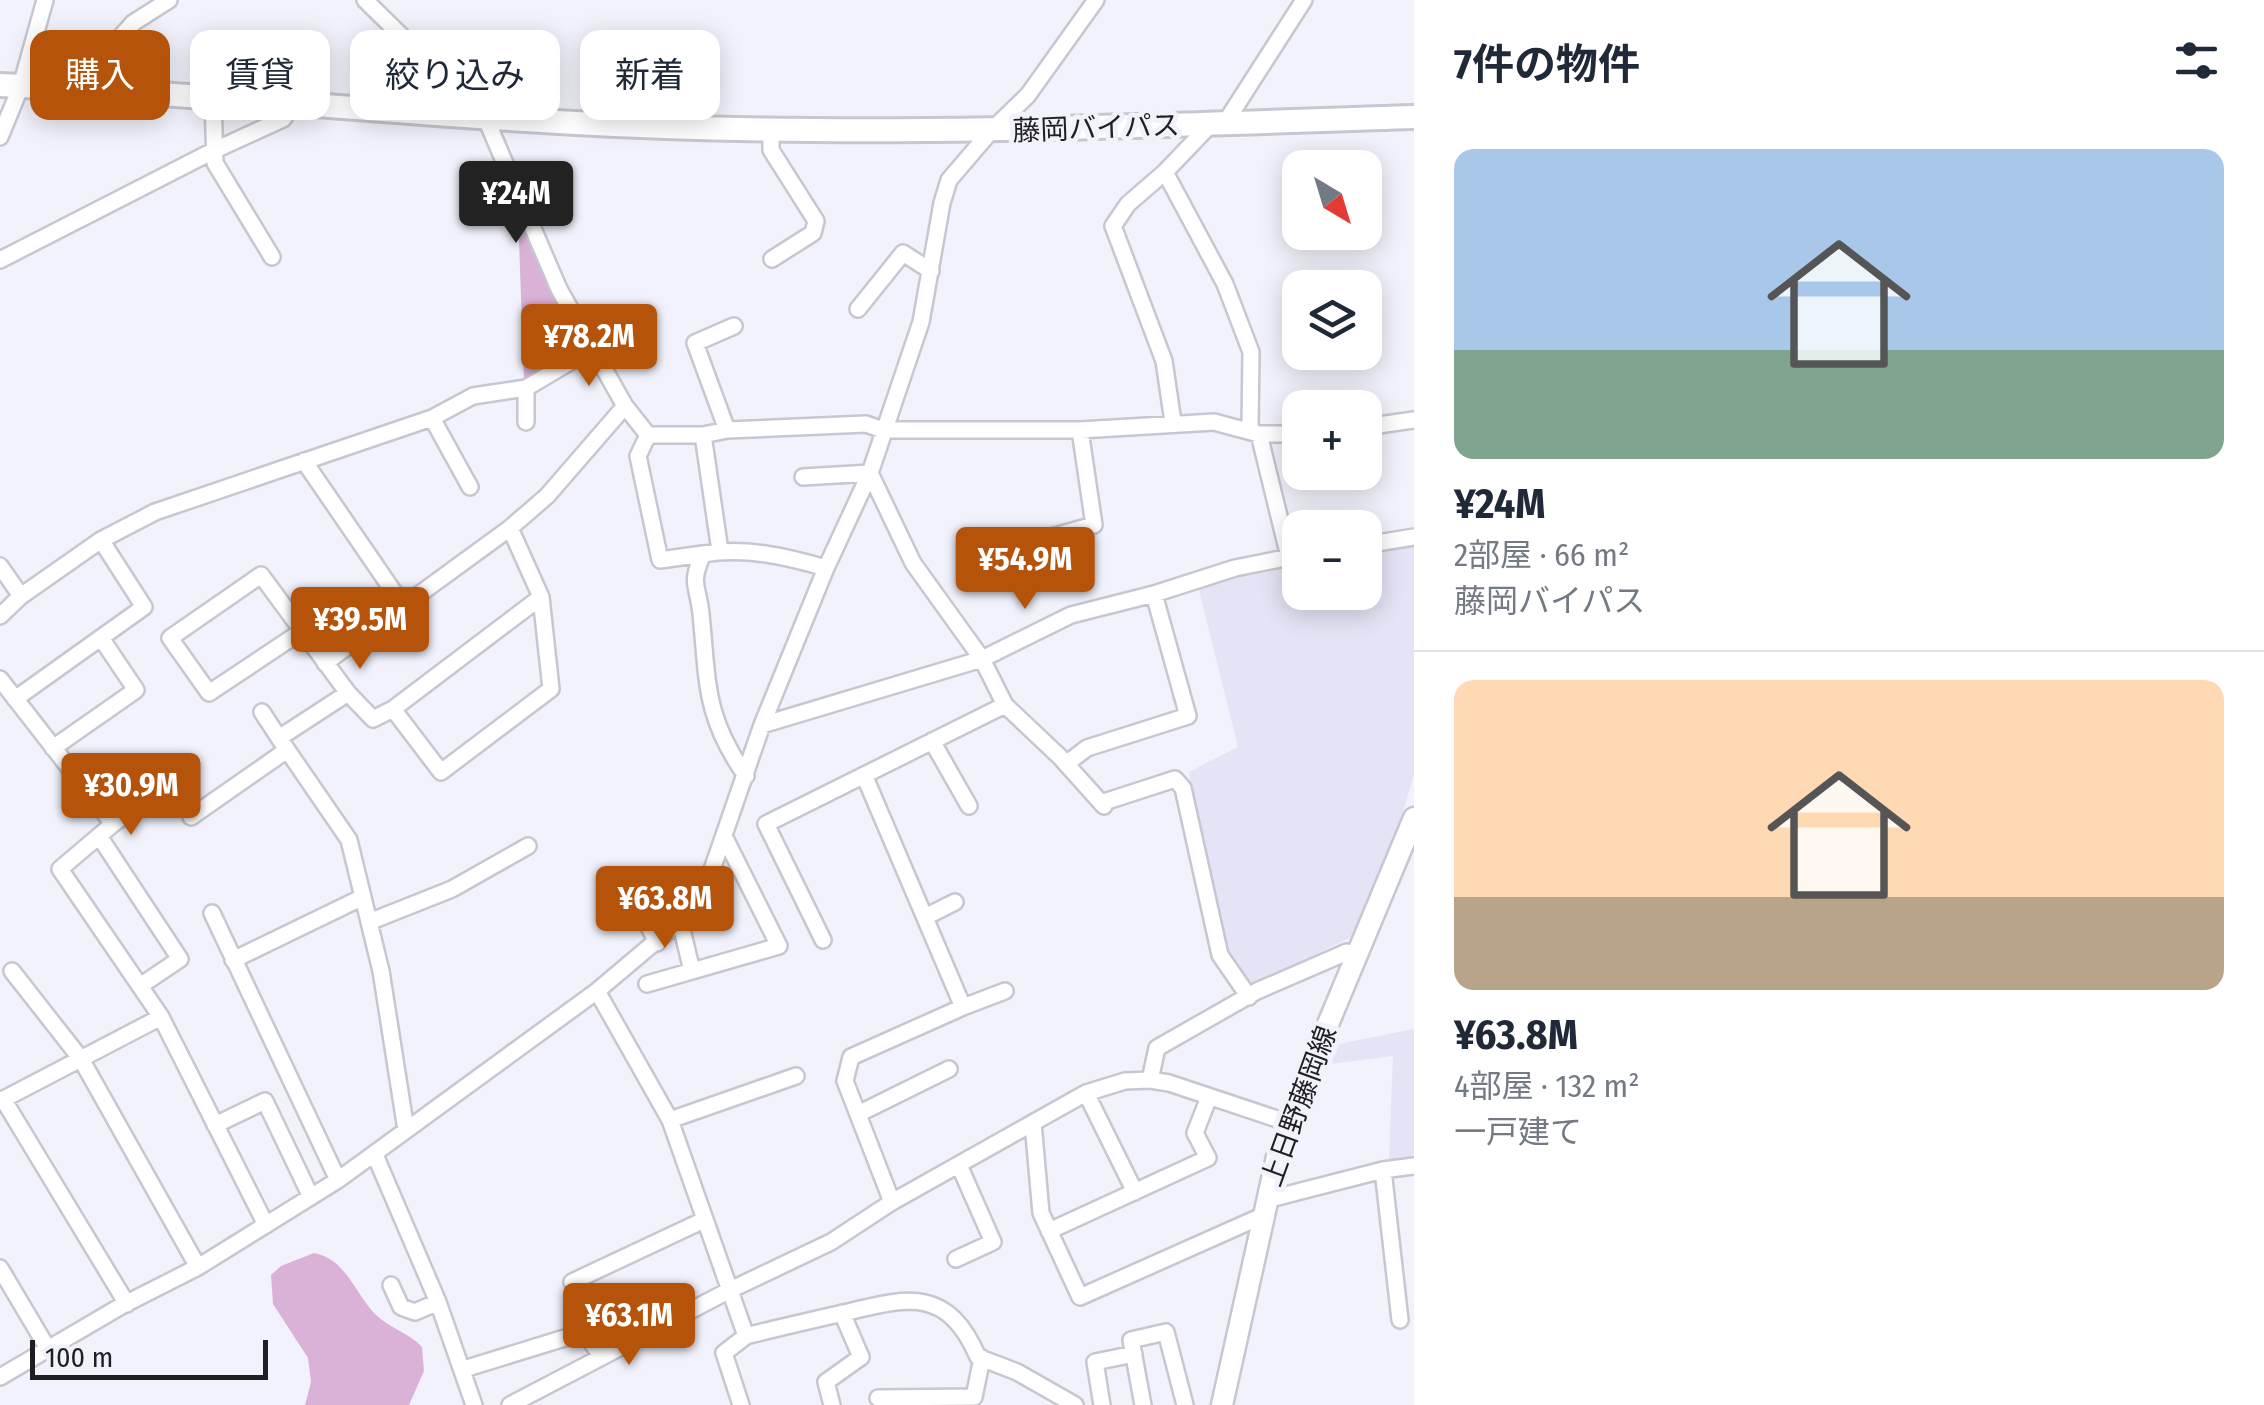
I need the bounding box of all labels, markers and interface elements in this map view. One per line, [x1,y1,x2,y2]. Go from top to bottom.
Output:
chip: 購入 [30,30,170,120]
chip: 賃貸 [190,30,330,120]
chip: 絞り込み [350,30,560,120]
chip: 新着 [580,30,720,120]
icon: filters [2169,33,2224,88]
text: 7件の物件 [1454,40,1640,90]
street label: 藤岡バイパス [1012,109,1180,147]
north arrow [1282,150,1382,250]
map controls [1282,150,1382,610]
pin: ¥24M [457,161,575,246]
text: ¥24M [481,174,551,212]
icon: home [1749,214,1929,394]
button: layers [1282,270,1382,370]
pin: ¥78.2M [508,304,670,389]
text: ¥78.2M [543,317,635,355]
button: + [1282,390,1382,490]
text: ¥24M [1454,479,1546,529]
button: − [1282,510,1382,610]
pin: ¥54.9M [944,527,1106,612]
text: 2部屋 · 66 m² [1454,536,1629,574]
text: ¥54.9M [978,540,1072,578]
text: 藤岡バイパス [1454,582,1645,620]
pin: ¥39.5M [279,587,441,672]
text: ¥39.5M [313,600,407,638]
icon: home [1749,745,1929,925]
pin: ¥30.9M [50,753,212,838]
text: ¥30.9M [83,766,179,804]
pin: ¥63.8M [584,866,746,951]
text: ¥63.8M [618,879,712,917]
text: ¥63.8M [1454,1010,1578,1060]
street label: 上日野藤岡線 [1255,1021,1343,1191]
text: 4部屋 · 132 m² [1454,1067,1640,1105]
text: 一戸建て [1454,1113,1582,1151]
pin: ¥63.1M [548,1283,710,1368]
text: ¥63.1M [585,1296,673,1334]
scale bar [30,1335,268,1380]
text: 100 m [45,1341,113,1374]

